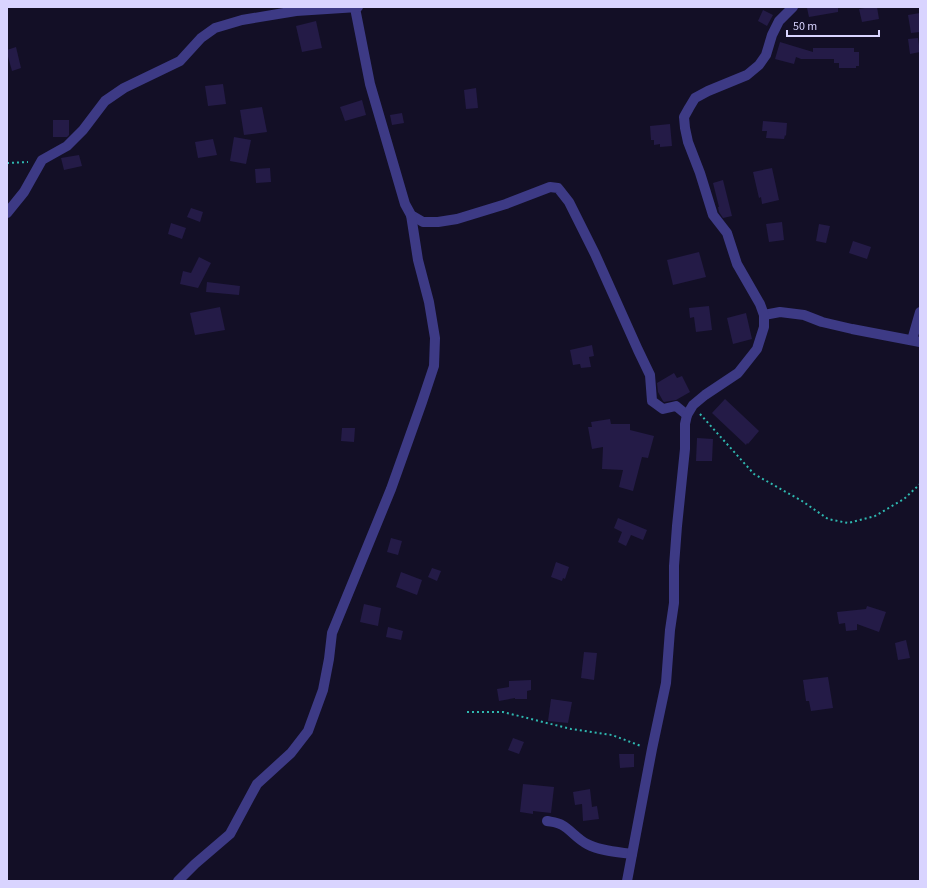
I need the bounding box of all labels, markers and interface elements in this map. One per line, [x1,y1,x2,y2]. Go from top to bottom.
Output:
scale bar [787,12,879,38]
text: 50 m [793,18,817,35]

